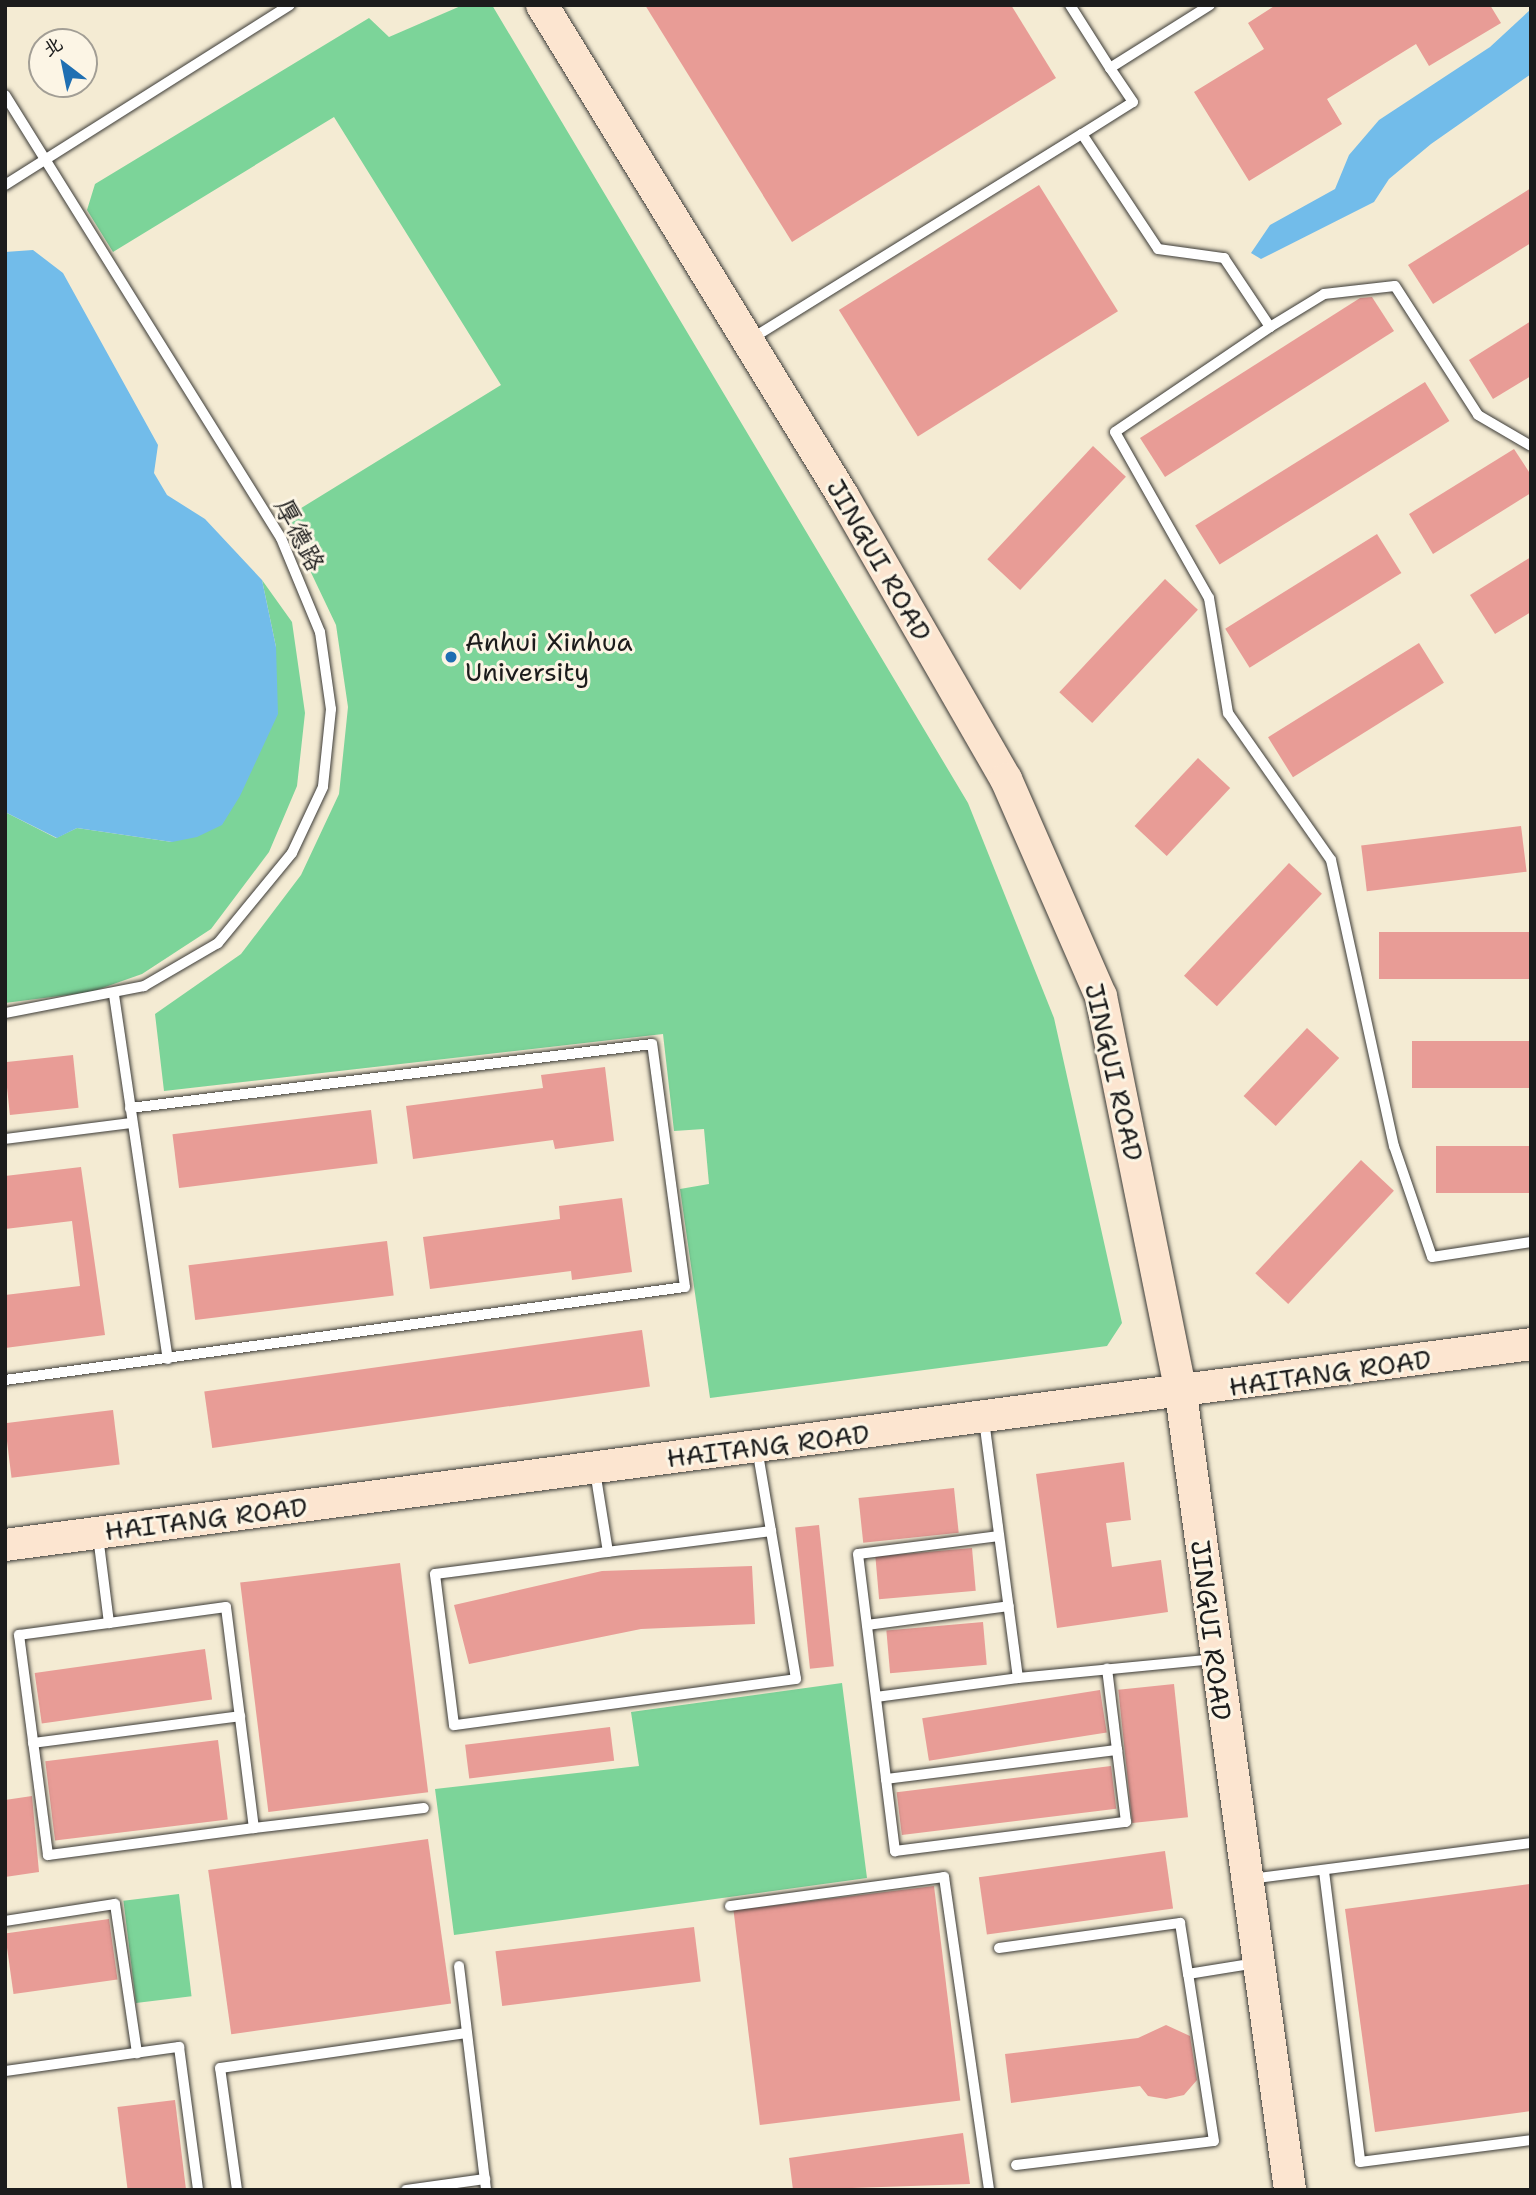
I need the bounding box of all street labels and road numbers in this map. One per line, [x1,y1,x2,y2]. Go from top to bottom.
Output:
street label: JINGUI ROAD [820,474,938,646]
street label: 厚德路 [268,493,332,577]
street label: JINGUI ROAD [1078,980,1150,1164]
street label: HAITANG ROAD [1227,1343,1433,1403]
street label: HAITANG ROAD [665,1418,871,1474]
street label: HAITANG ROAD [103,1491,309,1547]
street label: JINGUI ROAD [1184,1538,1238,1722]

